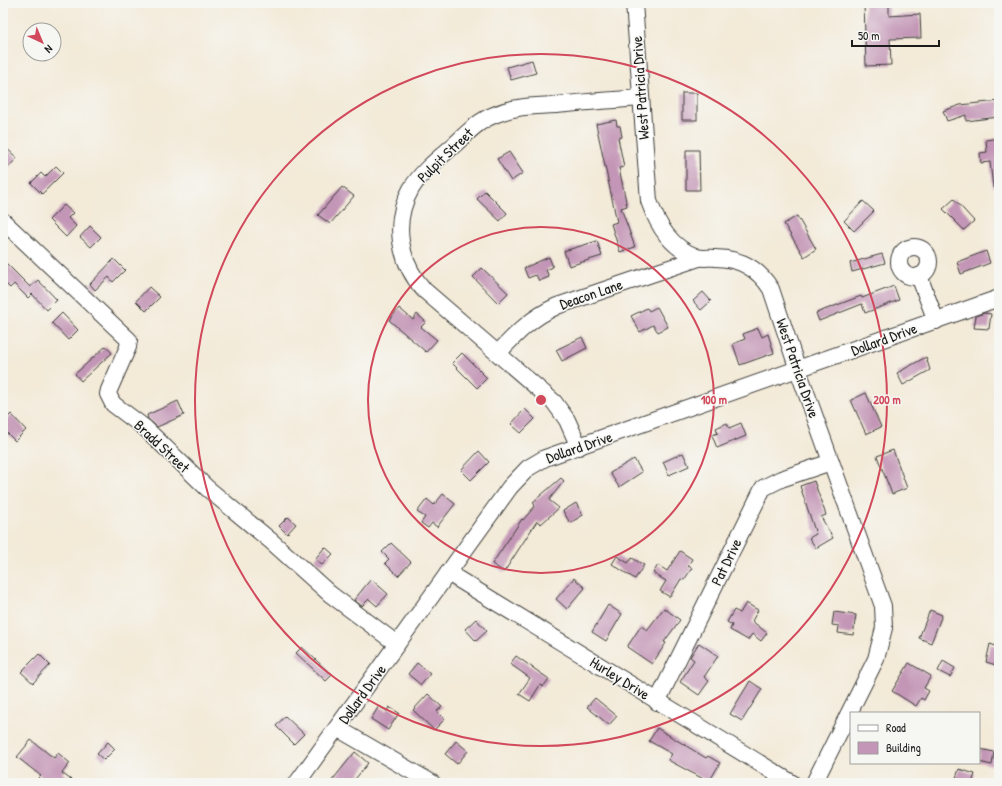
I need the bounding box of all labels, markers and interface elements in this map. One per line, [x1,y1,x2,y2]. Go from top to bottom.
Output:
north arrow [22,22,62,62]
scale bar [852,22,939,48]
text: 50 m [858,27,879,44]
street label: West Patricia Drive [626,36,654,140]
text: N [42,42,56,56]
street label: Pulpit Street [412,122,478,187]
street label: Deacon Lane [557,273,625,315]
street label: West Patricia Drive [771,316,825,420]
street label: Dollard Drive [848,317,920,361]
text: 100 m [701,391,727,408]
text: 200 m [873,391,901,408]
centre of rings [534,393,548,407]
street label: Bradd Street [129,415,195,478]
street label: Dollard Drive [543,426,615,468]
street label: Pat Drive [706,535,746,589]
street label: Hurley Drive [586,651,654,705]
street label: Dollard Drive [333,660,391,728]
legend [850,712,980,764]
text: Road [886,719,906,736]
text: Building [886,739,921,756]

